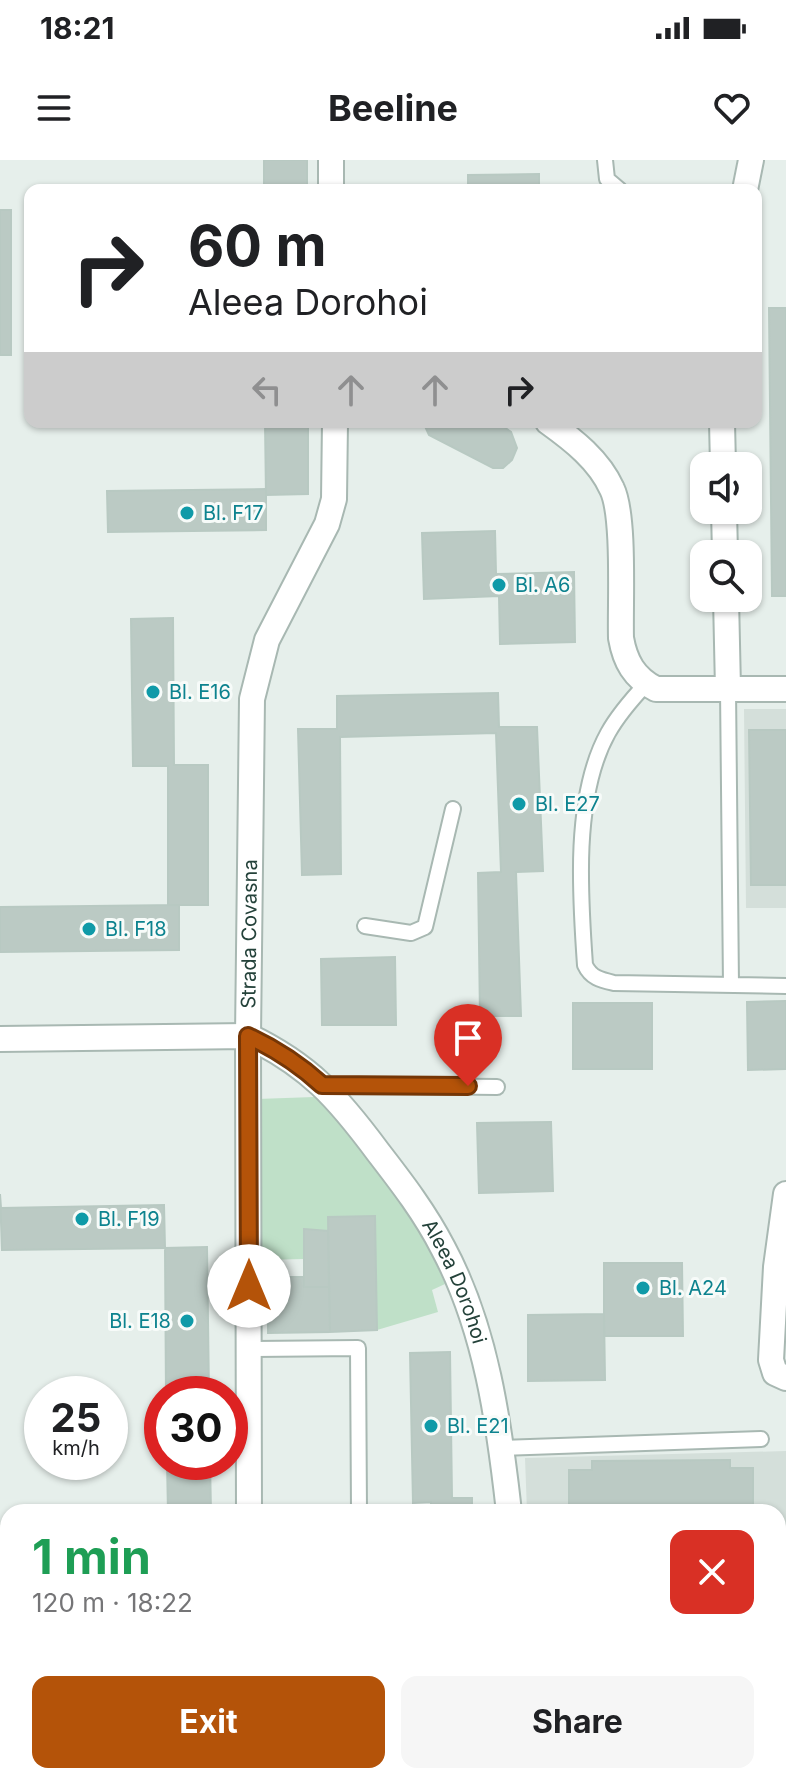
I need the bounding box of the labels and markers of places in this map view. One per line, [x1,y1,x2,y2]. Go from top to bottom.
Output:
place label: Bl. F17 [203,501,264,525]
marker: Bl. F17 [178,504,196,522]
place label: Bl. A6 [515,573,571,597]
marker: Bl. A6 [490,576,508,594]
place label: Bl. E16 [169,680,231,704]
marker: Bl. E16 [144,683,162,701]
place label: Bl. E27 [535,792,600,816]
marker: Bl. E27 [510,795,528,813]
place label: Bl. F18 [105,917,167,941]
marker: Bl. F18 [80,920,98,938]
pin [434,1004,502,1086]
place label: Bl. F19 [98,1207,160,1231]
marker: Bl. F19 [73,1210,91,1228]
place label: Bl. A24 [659,1276,727,1300]
marker: Bl. A24 [634,1279,652,1297]
place label: Bl. E18 [109,1309,171,1333]
marker: Bl. E18 [178,1312,196,1330]
place label: Bl. E21 [447,1414,509,1438]
marker: Bl. E21 [422,1417,440,1435]

